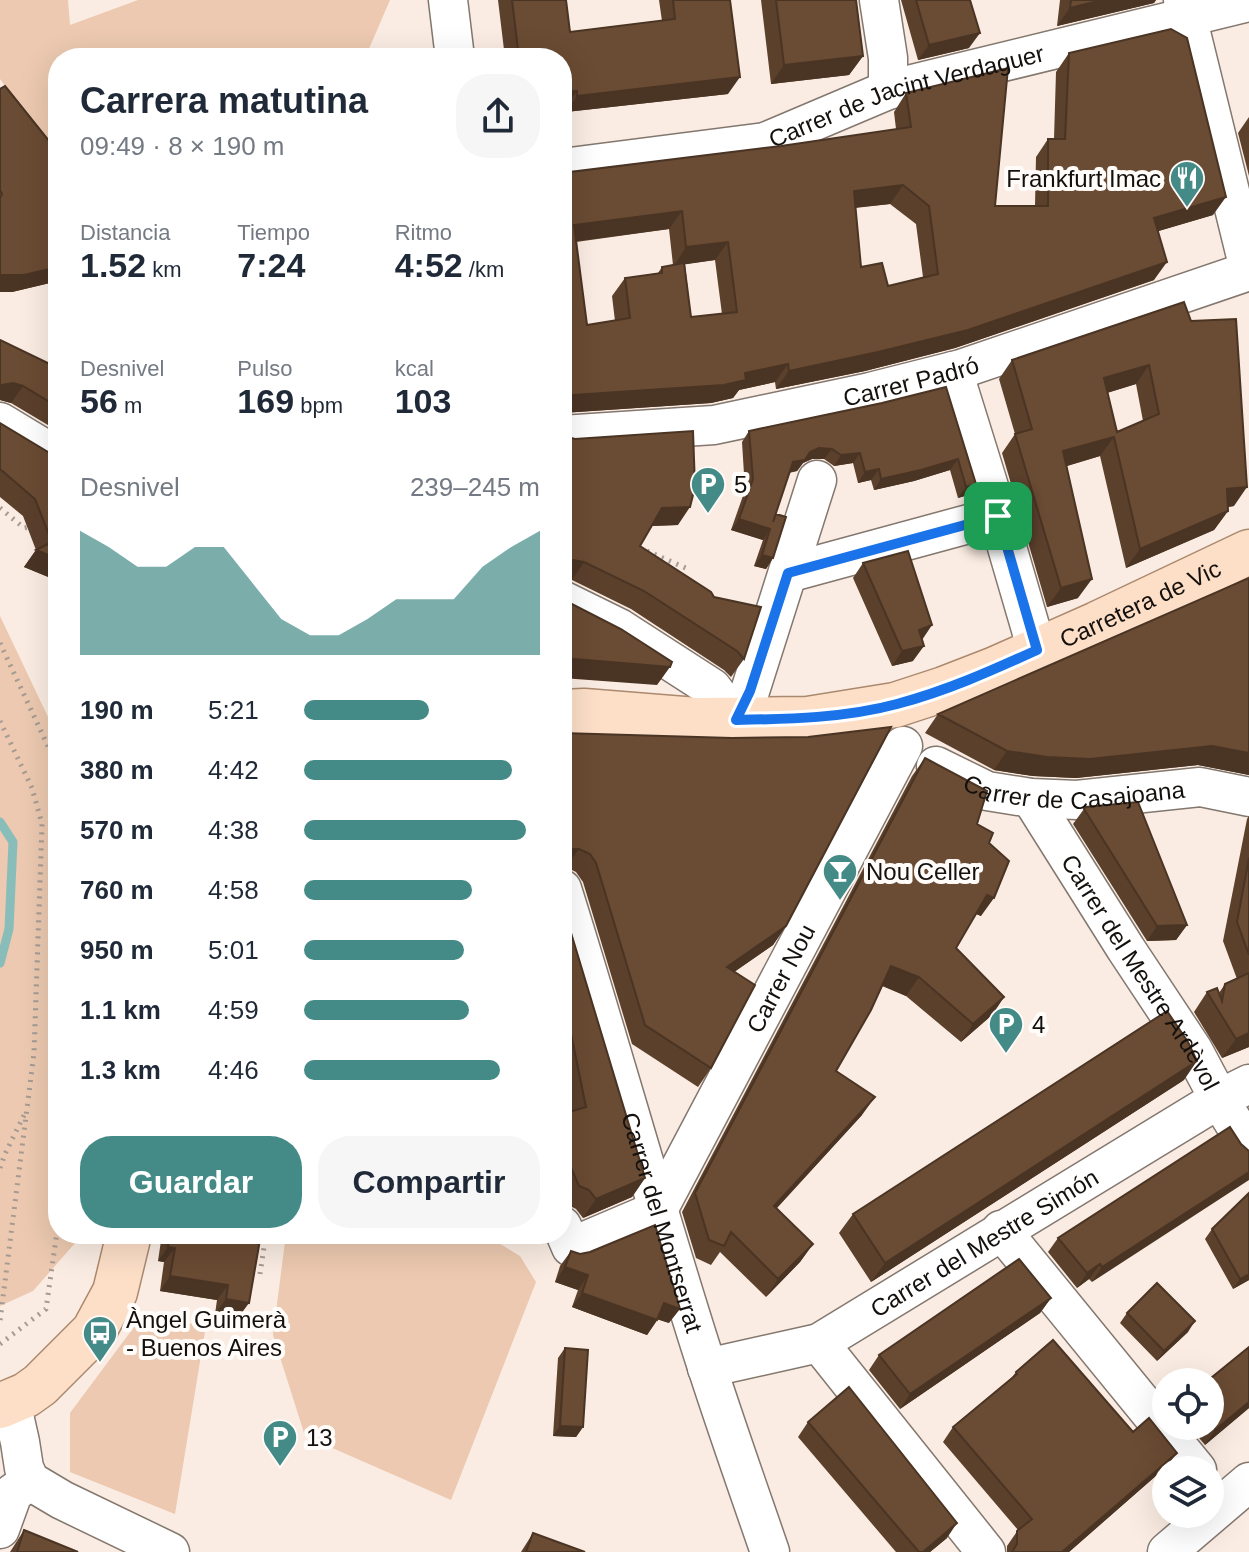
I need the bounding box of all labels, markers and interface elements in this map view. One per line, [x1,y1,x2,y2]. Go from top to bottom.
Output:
street label: Carrer de Jacint Verdaguer [764,39,1047,152]
button: share [456,74,540,158]
text: Carrera matutina [80,80,368,121]
text: 09:49 · 8 × 190 m [80,131,285,161]
restaurant icon: Frankfurt Imac [1168,159,1206,209]
place label: Frankfurt Imac [1006,165,1161,192]
text: Distancia [80,220,170,245]
text: Tiempo [237,220,310,245]
text: Ritmo [395,220,452,245]
text: 1.52 [80,246,146,284]
text: 7:24 [237,246,305,284]
text: 4:52 [395,246,463,284]
text: km [146,257,182,282]
text: /km [463,257,504,282]
street label: Carrer Padró [841,350,982,411]
text: Desnivel [80,356,164,381]
text: Pulso [237,356,292,381]
text: kcal [395,356,434,381]
text: 56 [80,382,118,420]
text: 169 [237,382,294,420]
text: 103 [395,382,451,420]
text: m [118,393,142,418]
text: bpm [294,393,343,418]
parking icon: 5 [689,465,727,515]
place label: 5 [734,471,747,498]
text: Desnivel [80,472,180,502]
text: 239–245 m [410,472,540,502]
pin [964,482,1032,550]
icon: arrive [976,494,1020,538]
street label: Carretera de Vic [1055,554,1225,652]
text: 190 m [80,695,154,725]
text: 5:21 [208,695,259,725]
text: 380 m [80,755,154,785]
text: 4:42 [208,755,259,785]
street label: Carrer de Casajoana [959,768,1187,814]
text: 570 m [80,815,154,845]
text: 4:38 [208,815,259,845]
street label: Carrer del Mestre Ardèvol [1056,849,1225,1095]
bar icon: Nou Celler [821,852,859,902]
place label: Nou Celler [866,858,979,885]
text: 760 m [80,875,154,905]
text: 4:58 [208,875,259,905]
street label: Carrer Nou [741,919,820,1037]
text: 950 m [80,935,154,965]
text: 5:01 [208,935,259,965]
text: 1.1 km [80,995,161,1025]
text: 4:59 [208,995,259,1025]
parking icon: 4 [987,1005,1025,1055]
place label: 4 [1032,1011,1045,1038]
text: 1.3 km [80,1055,161,1085]
text: 4:46 [208,1055,259,1085]
street label: Carrer del Montserrat [617,1109,709,1336]
button: Guardar [80,1136,302,1228]
button: Compartir [318,1136,540,1228]
street label: Carrer del Mestre Simón [865,1163,1103,1322]
place label: Àngel Guimerà - Buenos Aires [126,1306,287,1361]
bus stop icon: Àngel Guimerà - Buenos Aires [81,1314,119,1364]
map controls [1152,1368,1224,1528]
button: locate [1152,1368,1224,1440]
parking icon: 13 [261,1418,299,1468]
place label: 13 [306,1424,333,1451]
button: layers [1152,1456,1224,1528]

